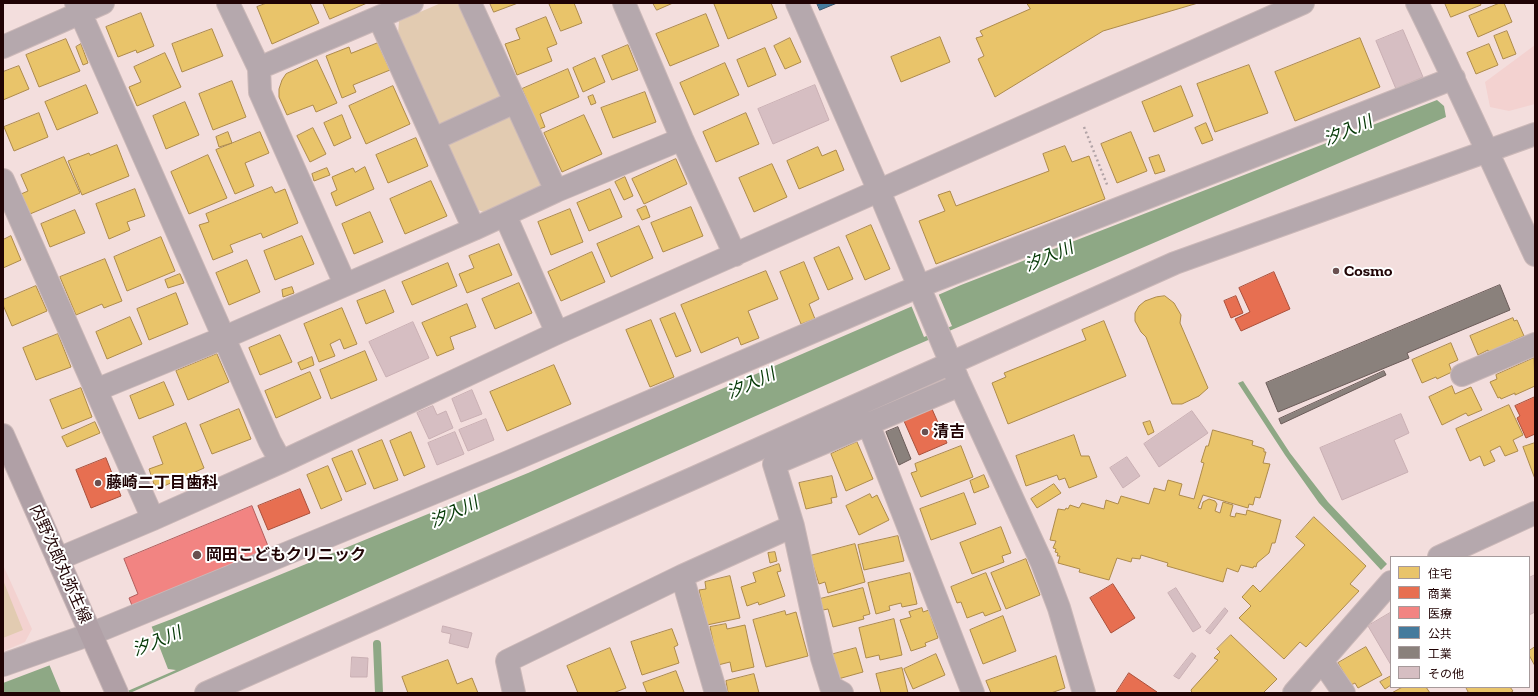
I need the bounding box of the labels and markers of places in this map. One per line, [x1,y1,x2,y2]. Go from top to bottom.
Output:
place label: Cosmo [1344,261,1392,281]
marker: Cosmo [1331,266,1341,276]
place label: 清吉 [933,422,965,442]
marker: 清吉 [920,427,930,437]
place label: 藤崎二丁目歯科 [106,473,218,493]
marker: 藤崎二丁目歯科 [93,478,103,488]
place label: 岡田こどもクリニック [206,545,366,565]
marker: 岡田こどもクリニック [191,549,203,561]

